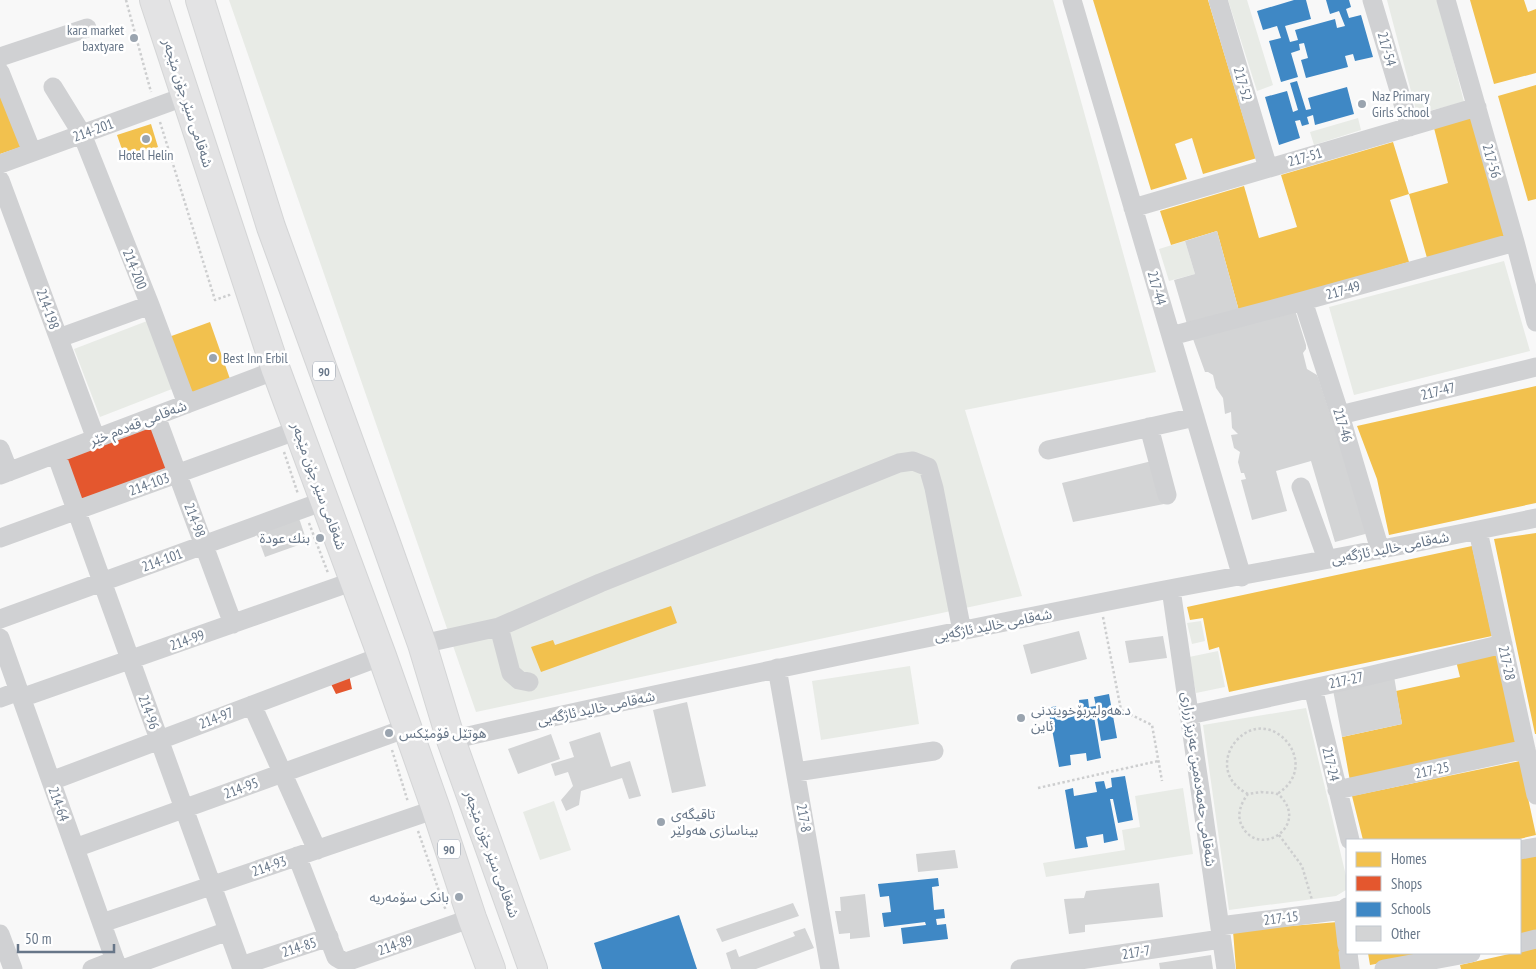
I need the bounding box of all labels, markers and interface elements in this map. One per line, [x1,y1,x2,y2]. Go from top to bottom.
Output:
place label: kara market baxtyare [67,21,124,55]
street label: 217-54 [1374,30,1401,69]
marker: kara market baxtyare [128,32,140,44]
street label: شەقامی سێر جۆن مێجەر [158,35,217,170]
street label: 217-52 [1230,65,1256,103]
place label: Naz Primary Girls School [1372,87,1430,121]
marker: Naz Primary Girls School [1356,98,1368,110]
street label: 214-201 [70,114,116,146]
marker: Hotel Helin [140,133,152,145]
street label: 217-56 [1479,142,1505,180]
street label: 217-51 [1286,144,1324,170]
place label: Hotel Helin [118,146,174,164]
street label: 214-200 [119,246,151,292]
street label: 217-44 [1144,269,1171,308]
street label: 217-49 [1324,277,1362,303]
street label: 214-198 [32,286,64,332]
place label: Best Inn Erbil [223,349,288,367]
marker: Best Inn Erbil [207,352,219,364]
road number: 90 [313,362,335,381]
street label: 217-47 [1419,378,1457,404]
street label: شەقامی قەدەم خێر [86,396,190,452]
street label: 217-46 [1329,406,1357,444]
street label: شەقامی سێر جۆن مێجەر [287,419,350,552]
street label: 214-103 [126,468,172,500]
street label: 214-98 [180,500,210,540]
street label: شەقامی خالید ئاژگەیی [1329,528,1451,568]
place label: بنك عودة [260,529,310,547]
marker: بنك عودة [314,532,326,544]
street label: 214-101 [139,544,185,576]
street label: شەقامی خالید ئاژگەیی [932,605,1054,645]
street label: 214-99 [167,626,207,654]
street label: 217-28 [1495,644,1519,682]
street label: 217-27 [1327,668,1365,692]
street label: شەقامی خالید ئاژگەیی [536,687,656,729]
street label: شەقامی حەمەدەمین عەزیز زراری [1178,690,1220,868]
street label: 214-96 [134,692,164,732]
place label: د.هه‌ولیربۆخویندنی ئاین [1031,701,1131,735]
street label: 214-97 [196,703,236,733]
marker: د.هه‌ولیربۆخویندنی ئاین [1015,712,1027,724]
place label: هوتێل فۆمێکس [399,724,487,742]
marker: هوتێل فۆمێکس [383,727,395,739]
street label: 217-24 [1318,745,1344,784]
street label: 217-25 [1413,758,1451,782]
street label: 214-95 [221,773,261,803]
street label: 214-64 [44,784,74,824]
street label: شەقامی سێر جۆن مێجەر [460,787,523,920]
street label: 217-8 [793,802,815,834]
place label: تاقیگەی بیناسازی هەولێر [670,805,758,839]
marker: تاقیگەی بیناسازی هەولێر [655,816,667,828]
legend [1346,839,1521,954]
road number: 90 [438,840,460,859]
text: Homes [1391,849,1427,868]
street label: 214-93 [249,852,289,880]
text: Shops [1391,874,1422,893]
place label: بانکی سۆمەریە [370,888,449,906]
marker: بانکی سۆمەریە [453,891,465,903]
text: Schools [1391,899,1431,918]
street label: 217-15 [1263,907,1299,929]
scale bar [18,922,114,954]
text: Other [1391,924,1421,943]
text: 50 m [25,929,51,948]
street label: 214-89 [375,931,415,959]
street label: 214-85 [279,933,319,961]
street label: 217-7 [1120,941,1152,963]

